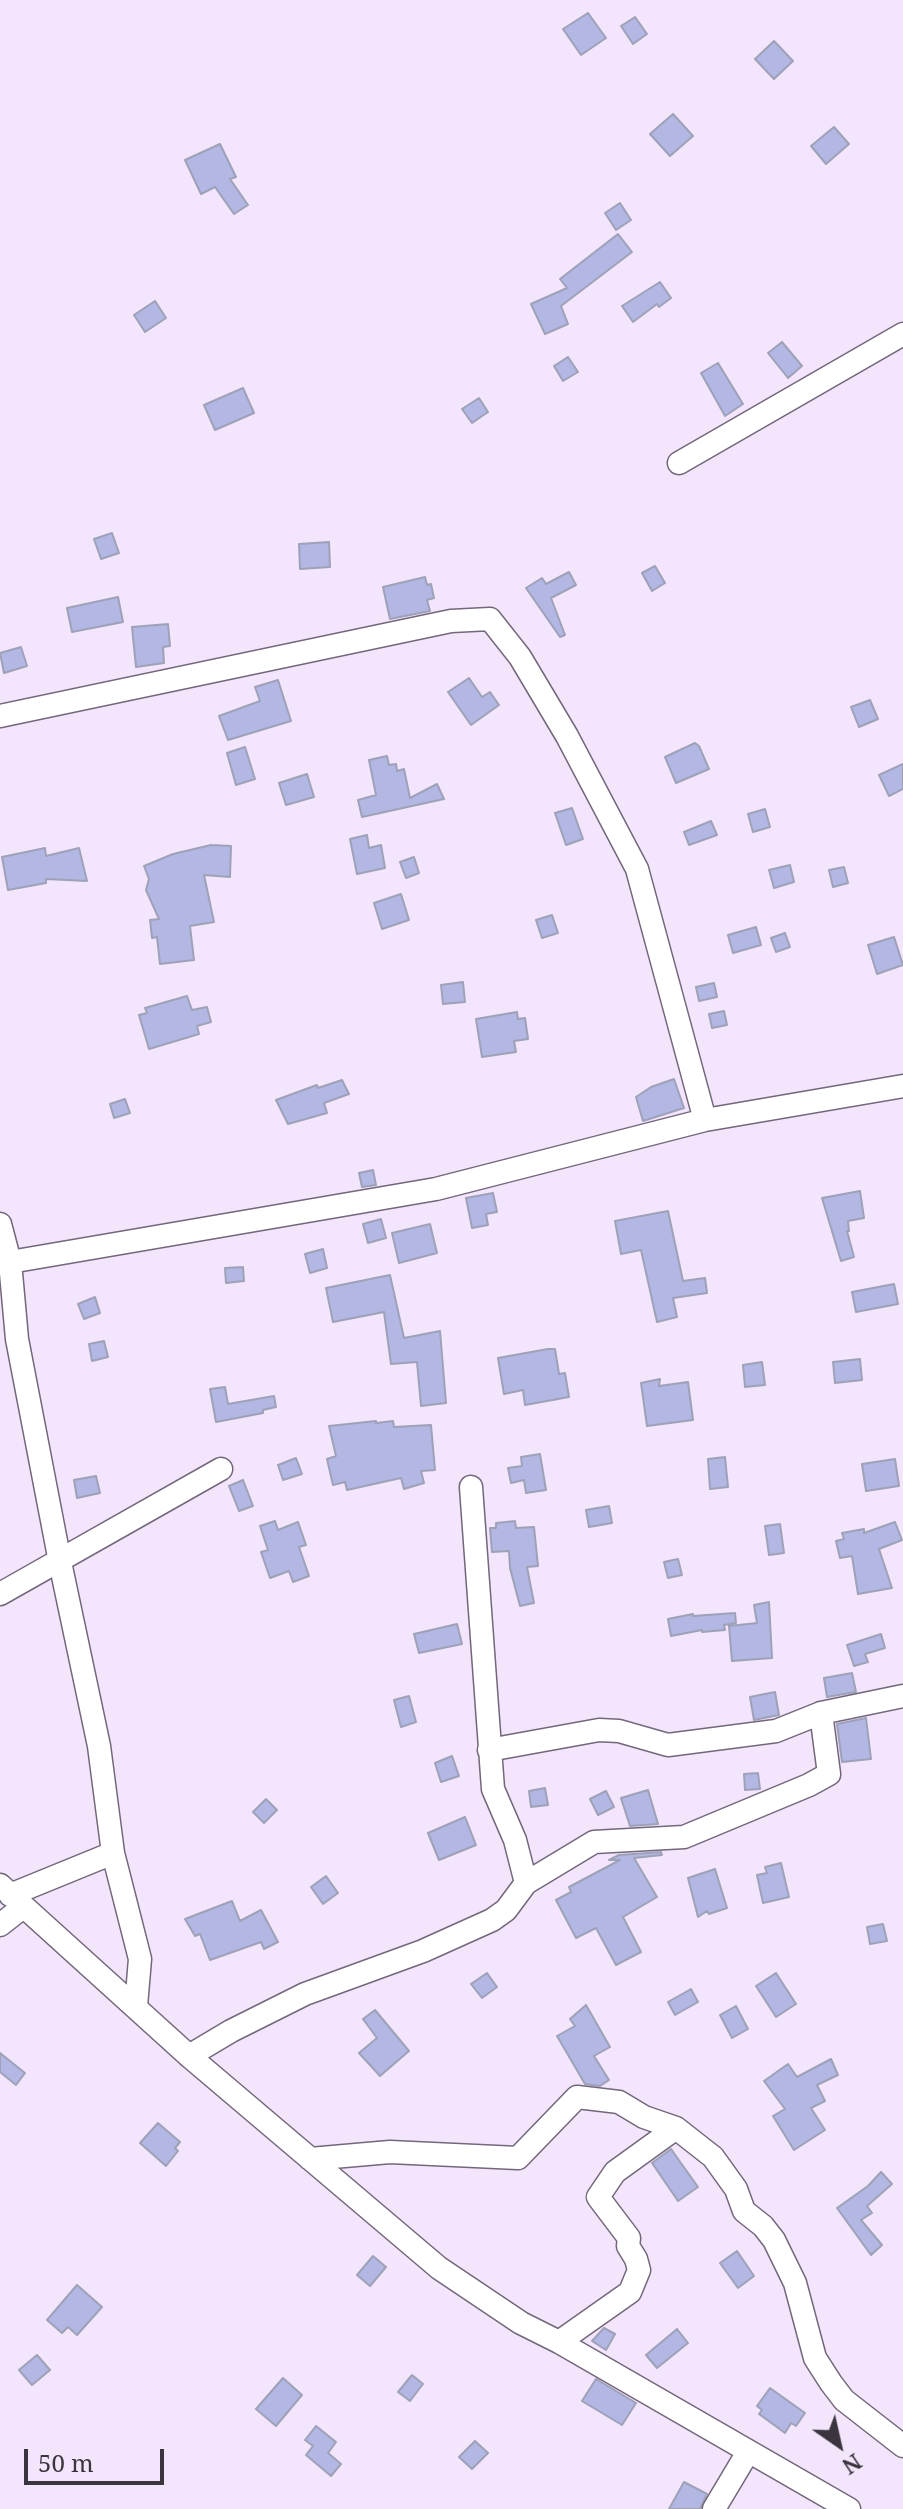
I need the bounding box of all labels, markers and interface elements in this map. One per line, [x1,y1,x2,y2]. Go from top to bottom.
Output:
north arrow [799,2405,879,2485]
scale bar [28,2433,168,2483]
text: 50 m [38,2446,94,2479]
text: N [837,2448,868,2482]

